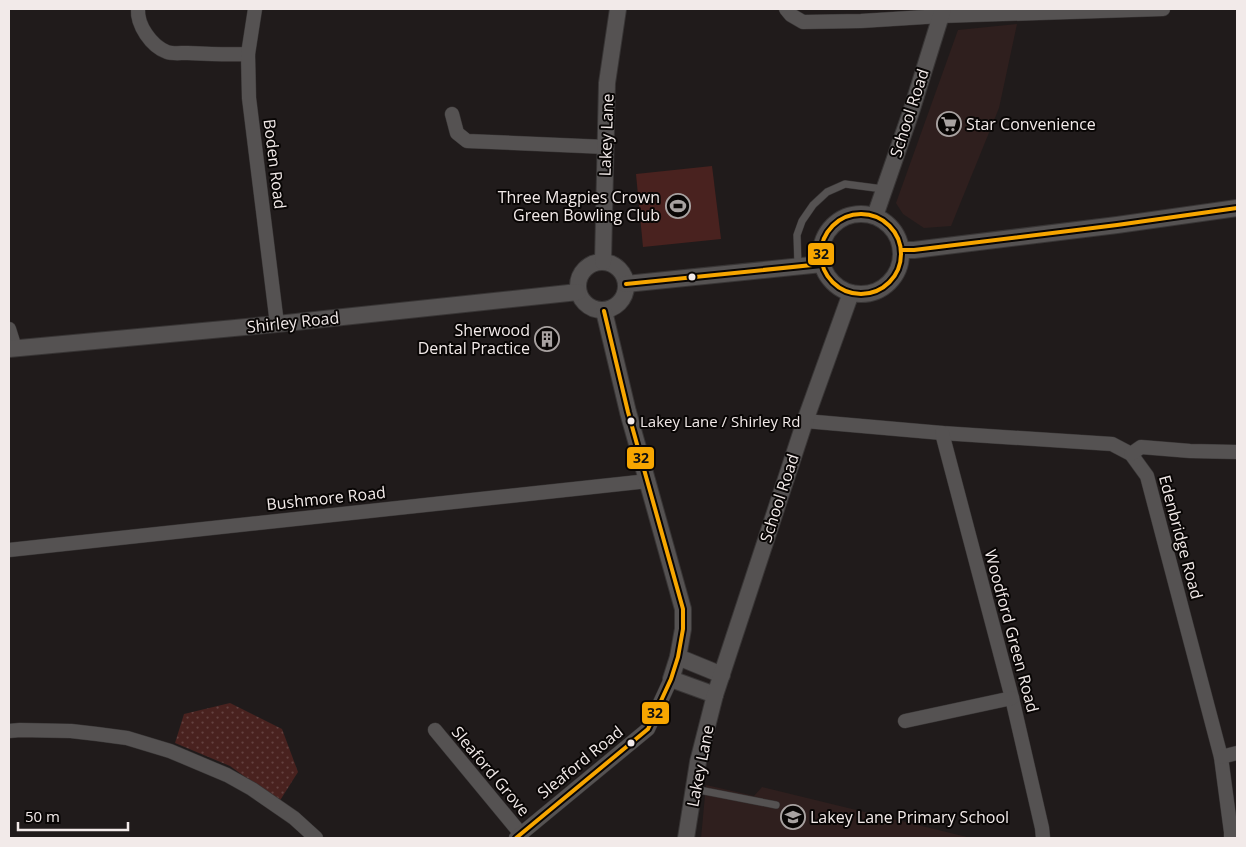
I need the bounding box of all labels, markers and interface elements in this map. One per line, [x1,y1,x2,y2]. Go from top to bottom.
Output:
street label: School Road [884,66,934,160]
street label: Lakey Lane [594,93,618,177]
supermarket icon: Star Convenience [936,111,962,137]
place label: Star Convenience [966,113,1096,135]
street label: Boden Road [259,118,291,210]
place label: Three Magpies Crown Green Bowling Club [498,186,660,226]
sports icon: Three Magpies Crown Green Bowling Club [665,193,691,219]
line badge: 32 [807,242,835,266]
text: 32 [813,244,829,263]
unlabelled marker [687,272,697,282]
street label: Shirley Road [246,306,340,338]
place label: Sherwood Dental Practice [418,319,530,359]
building icon: Sherwood Dental Practice [534,326,560,352]
place label: Lakey Lane / Shirley Rd [640,411,800,431]
marker: Lakey Lane / Shirley Rd [626,416,636,426]
line badge: 32 [626,446,655,470]
text: 32 [633,448,649,467]
street label: School Road [754,451,804,545]
street label: Edenbridge Road [1154,473,1208,601]
street label: Bushmore Road [265,481,387,515]
street label: Woodford Green Road [980,547,1044,715]
line badge: 32 [641,701,670,725]
text: 32 [647,703,663,722]
street label: Sleaford Grove [447,721,535,821]
street label: Sleaford Road [533,721,627,803]
street label: Lakey Lane [681,723,719,809]
unlabelled marker [626,738,636,748]
scale bar [18,800,128,832]
school or university icon: Lakey Lane Primary School [780,804,806,830]
text: 50 m [25,806,60,826]
place label: Lakey Lane Primary School [810,806,1009,828]

